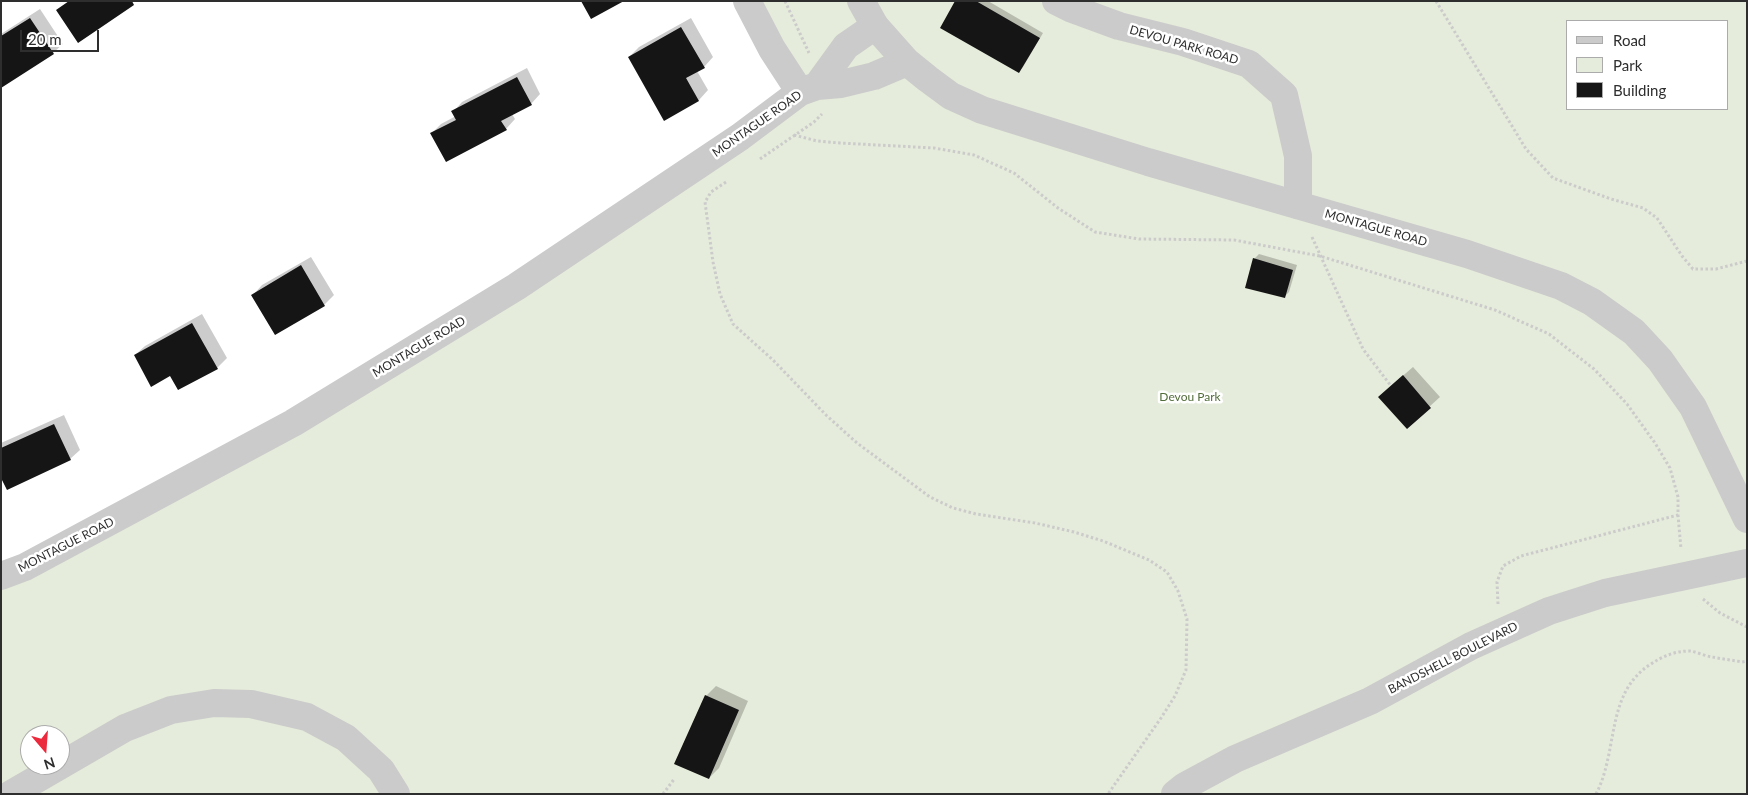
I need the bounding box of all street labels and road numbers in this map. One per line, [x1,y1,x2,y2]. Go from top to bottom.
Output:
street label: DEVOU PARK ROAD [1128,23,1240,67]
street label: MONTAGUE ROAD [710,88,804,160]
street label: MONTAGUE ROAD [1323,207,1429,249]
street label: MONTAGUE ROAD [370,314,468,380]
street label: MONTAGUE ROAD [16,515,116,575]
street label: BANDSHELL BOULEVARD [1386,619,1520,697]

